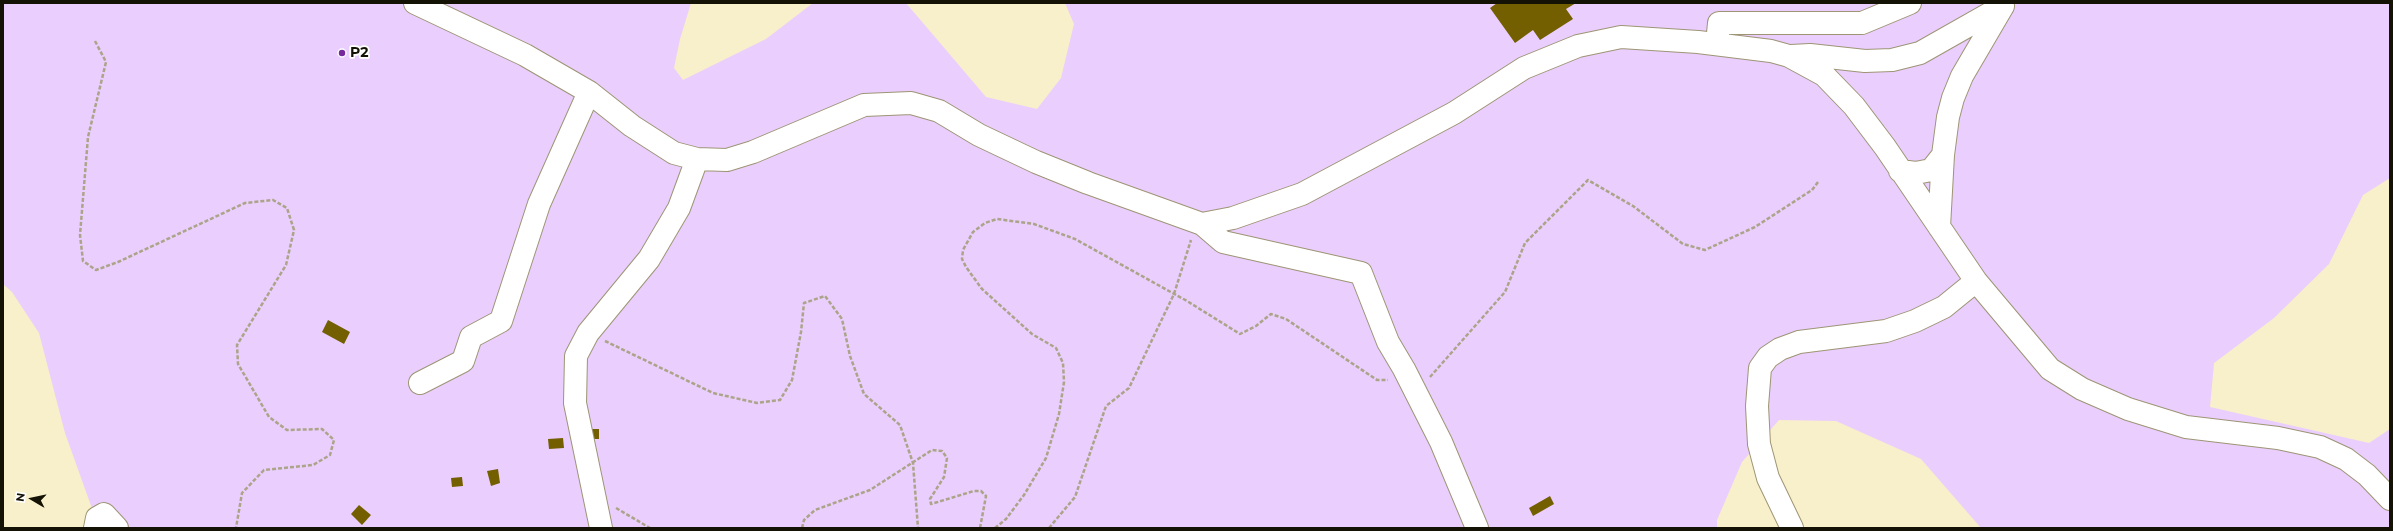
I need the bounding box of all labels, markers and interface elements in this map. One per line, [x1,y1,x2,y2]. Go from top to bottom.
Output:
place label: P2 [350,45,368,61]
marker: P2 [337,48,347,58]
north arrow [12,479,52,519]
text: N [13,492,28,503]

